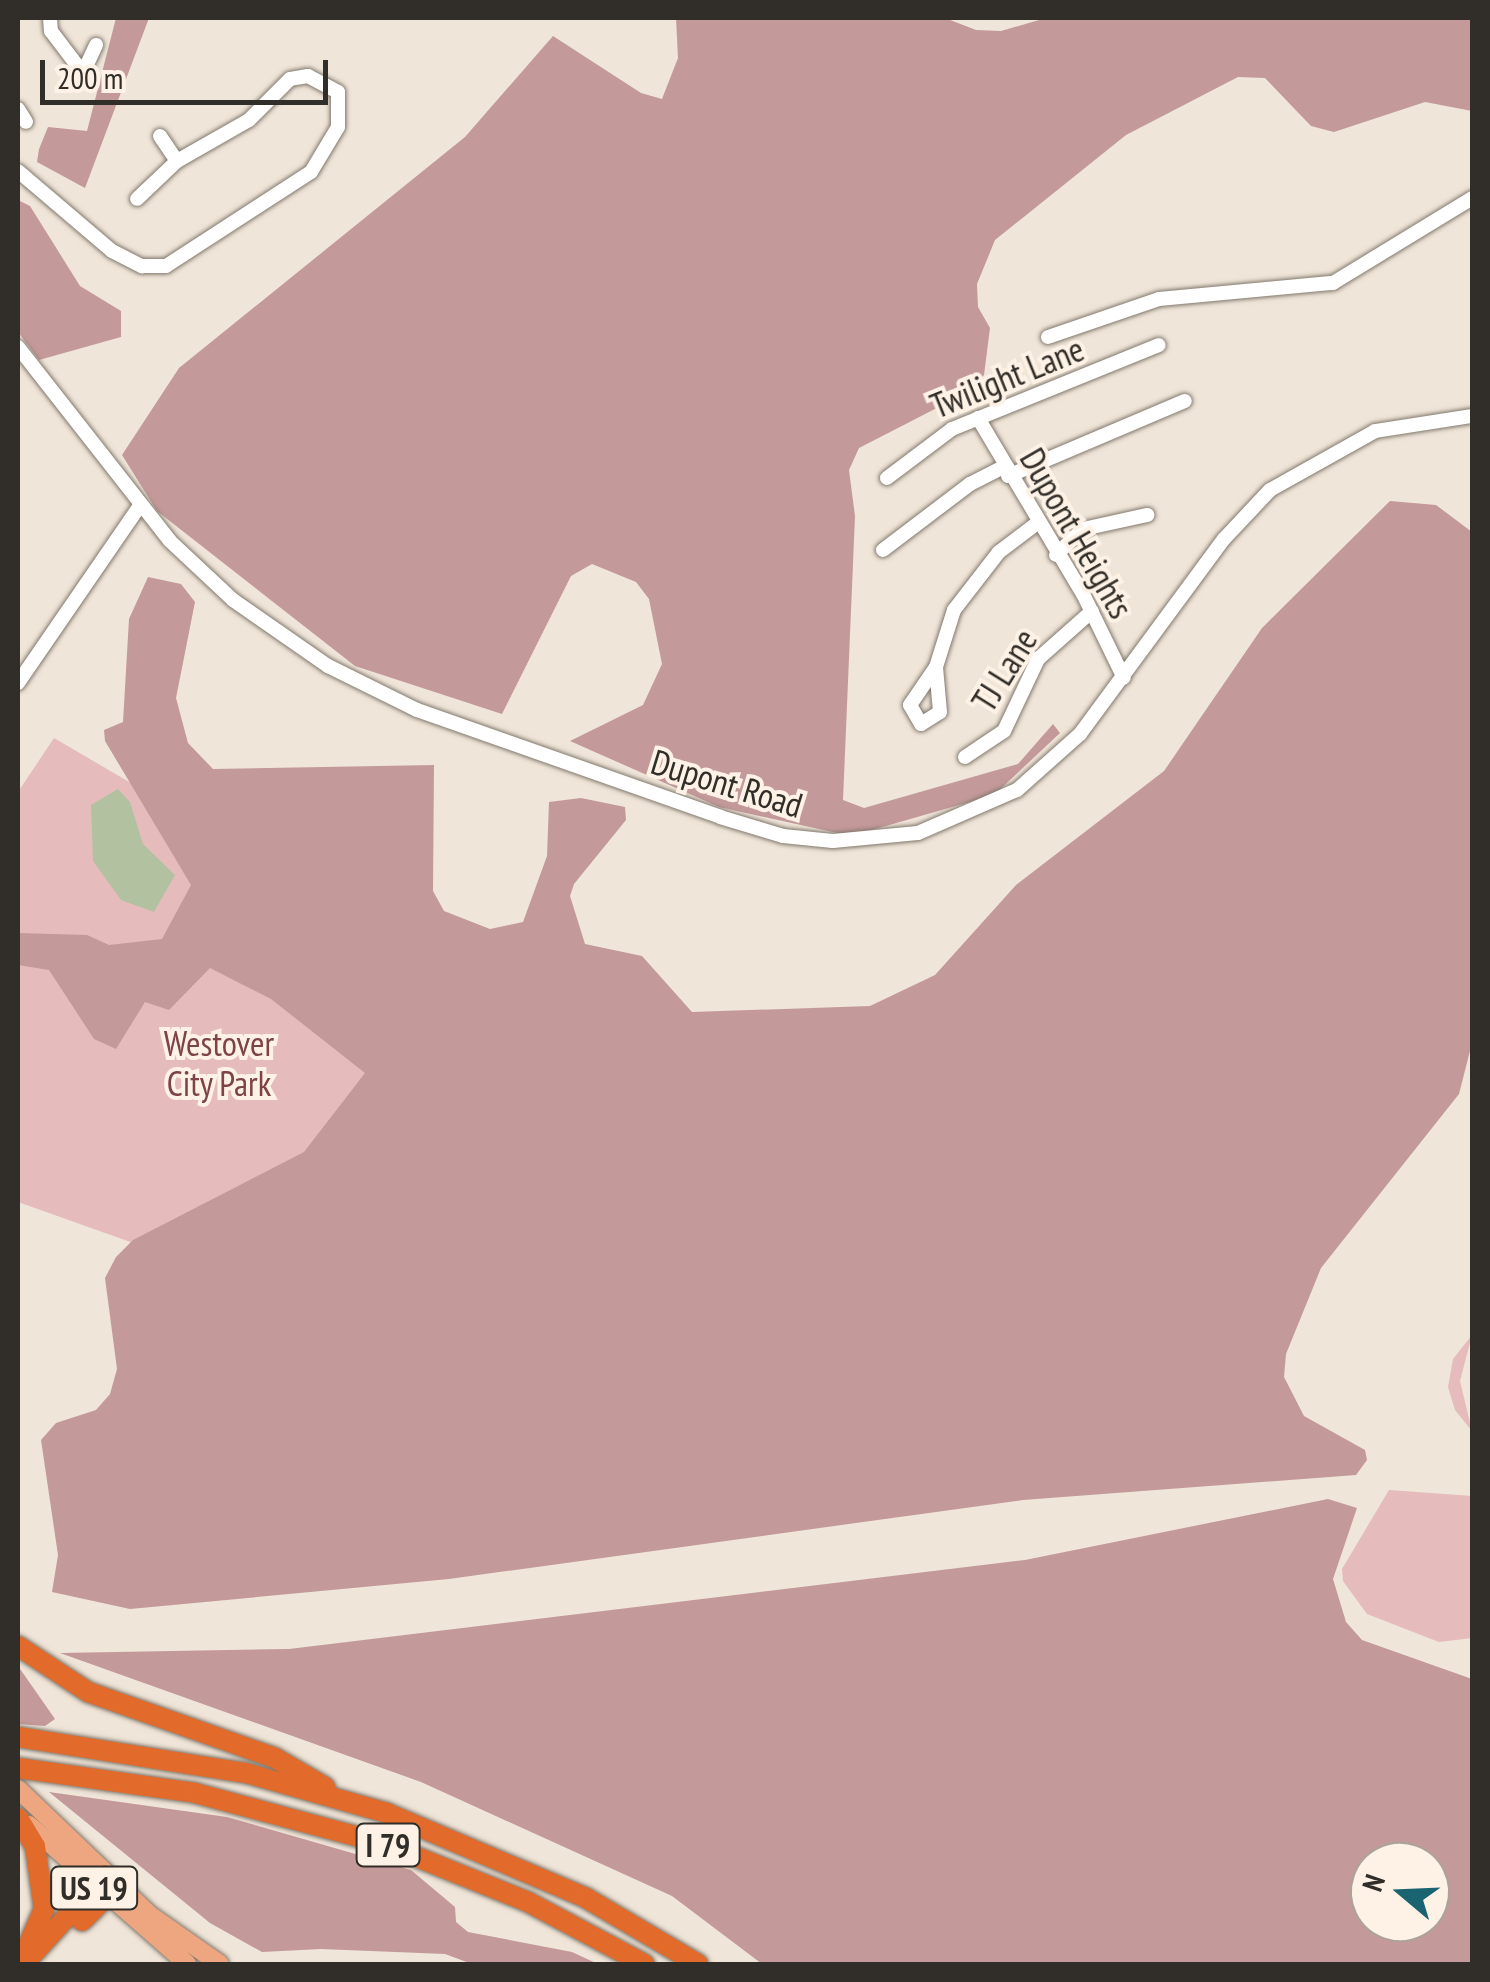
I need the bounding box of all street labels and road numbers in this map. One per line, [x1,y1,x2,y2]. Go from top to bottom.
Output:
street label: Twilight Lane [924,327,1090,427]
street label: Dupont Heights [1012,441,1142,625]
street label: TJ Lane [963,621,1045,719]
street label: Dupont Road [646,740,808,826]
road number: I 79 [356,1818,420,1872]
road number: US 19 [49,1861,139,1915]

